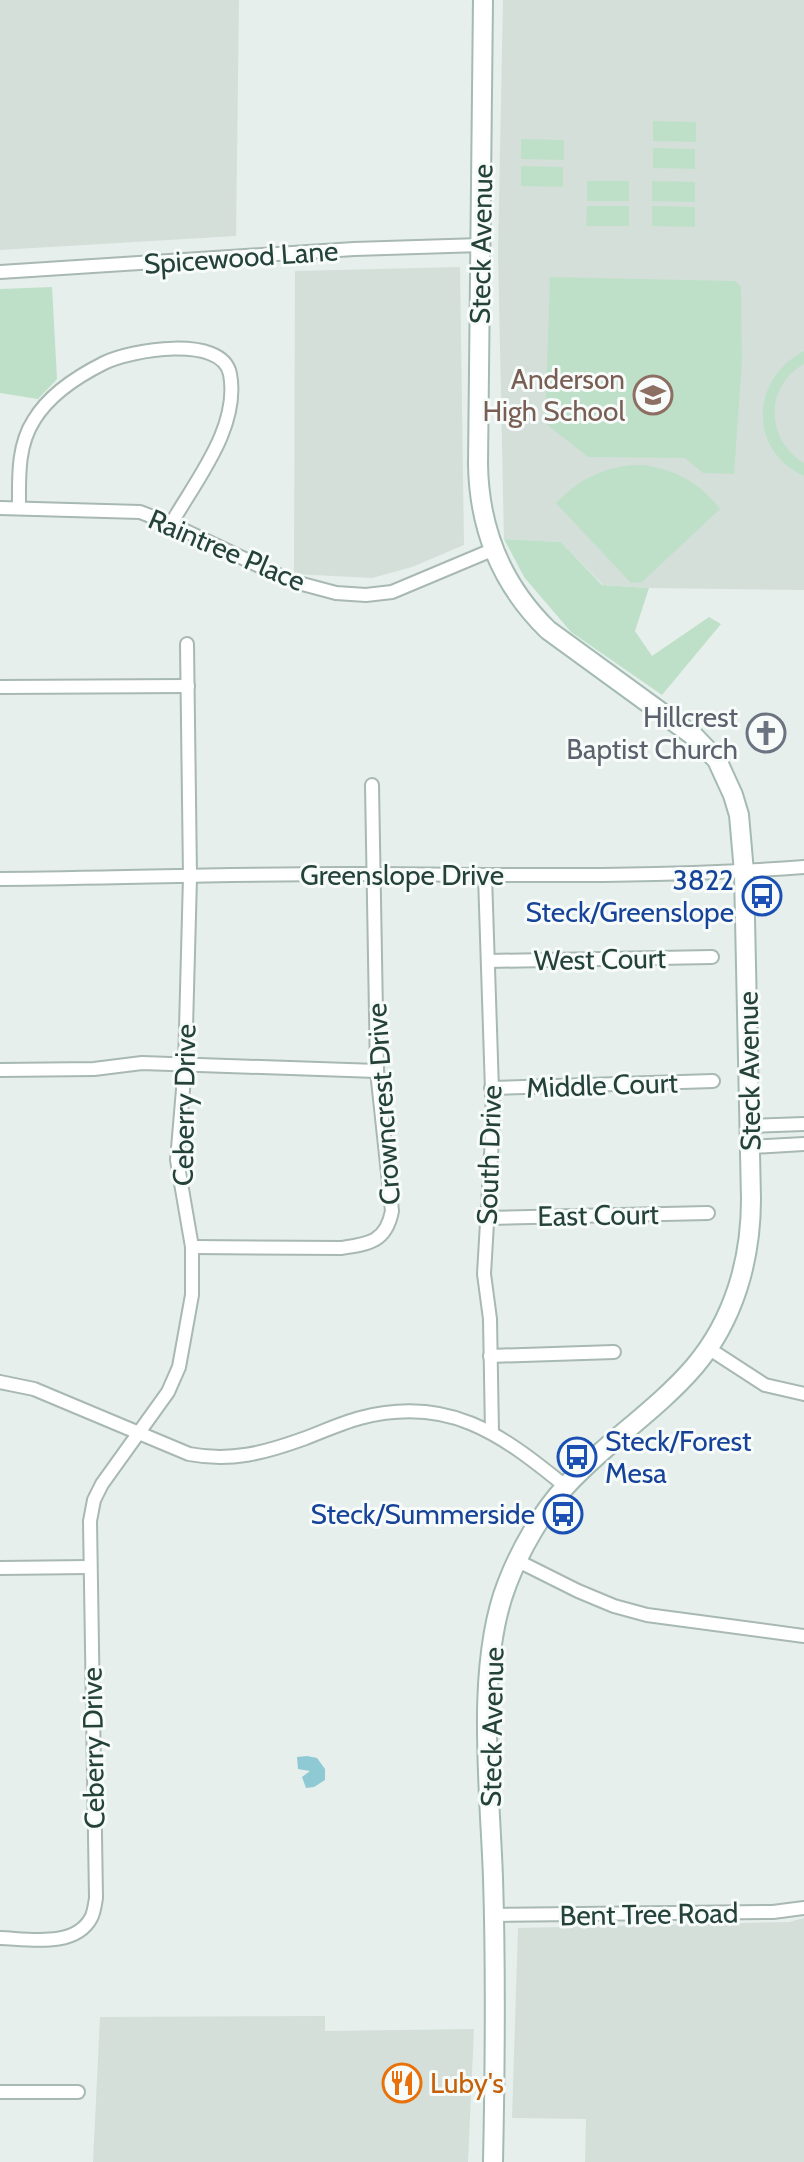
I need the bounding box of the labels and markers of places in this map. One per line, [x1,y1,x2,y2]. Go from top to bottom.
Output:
place label: Anderson High School [482,362,625,428]
school or university icon: Anderson High School [632,374,674,416]
place label: Hillcrest Baptist Church [566,700,738,766]
church icon: Hillcrest Baptist Church [745,712,787,754]
place label: 3822 Steck/Greenslope [526,863,734,929]
bus stop icon: 3822 Steck/Greenslope [741,875,783,917]
place label: Steck/Forest Mesa [605,1424,752,1490]
bus stop icon: Steck/Forest Mesa [556,1436,598,1478]
bus stop icon: Steck/Summerside [542,1493,584,1535]
place label: Steck/Summerside [311,1497,535,1531]
restaurant icon: Luby's [381,2062,423,2104]
place label: Luby's [430,2066,504,2100]

